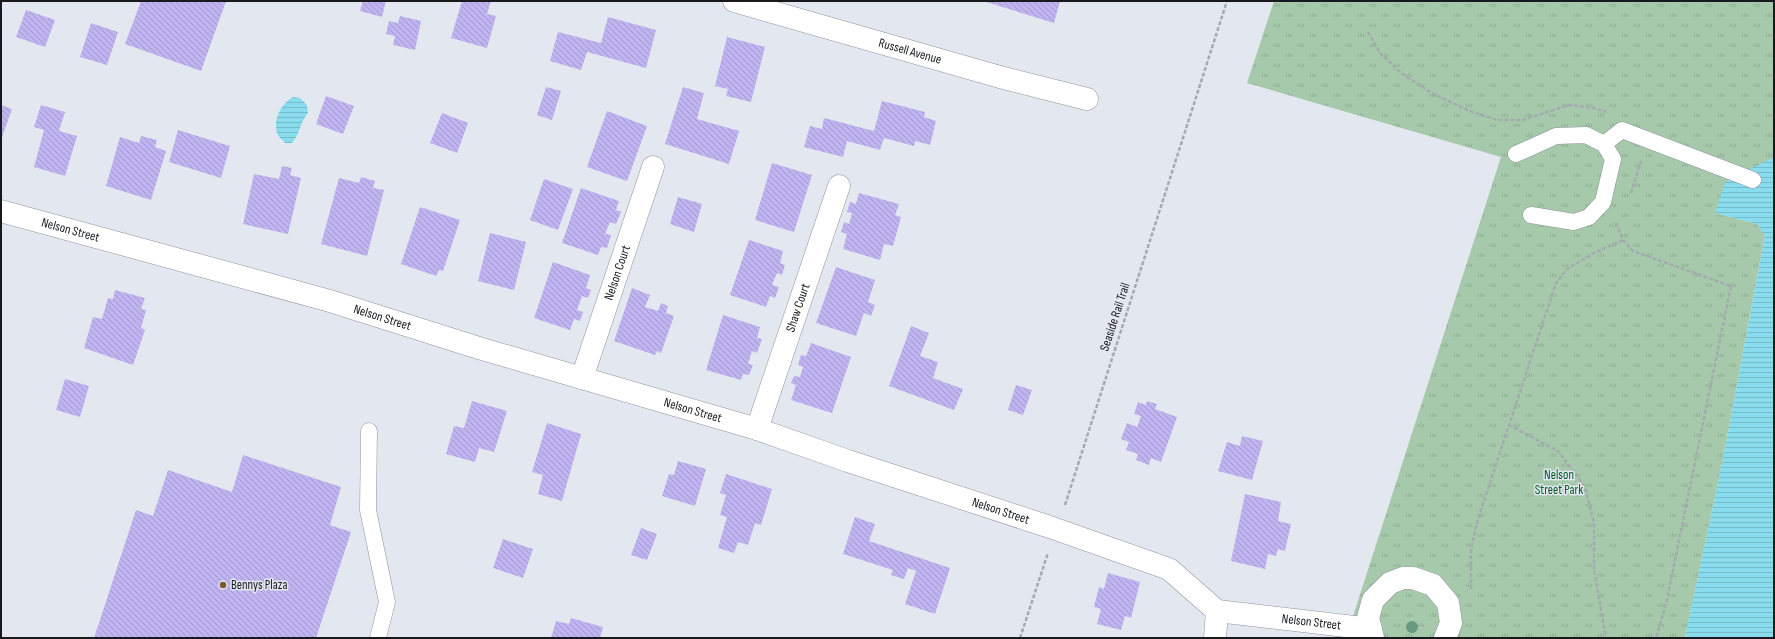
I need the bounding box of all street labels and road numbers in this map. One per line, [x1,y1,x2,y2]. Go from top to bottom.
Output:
street label: Russell Avenue [877,35,943,68]
street label: Nelson Street [40,214,101,246]
street label: Nelson Court [601,243,634,302]
street label: Shaw Court [782,281,814,334]
street label: Seaside Rail Trail [1096,281,1134,353]
street label: Nelson Street [352,301,413,334]
street label: Nelson Street [662,394,724,426]
street label: Nelson Street [970,494,1032,528]
street label: Nelson Street [1281,611,1342,633]

